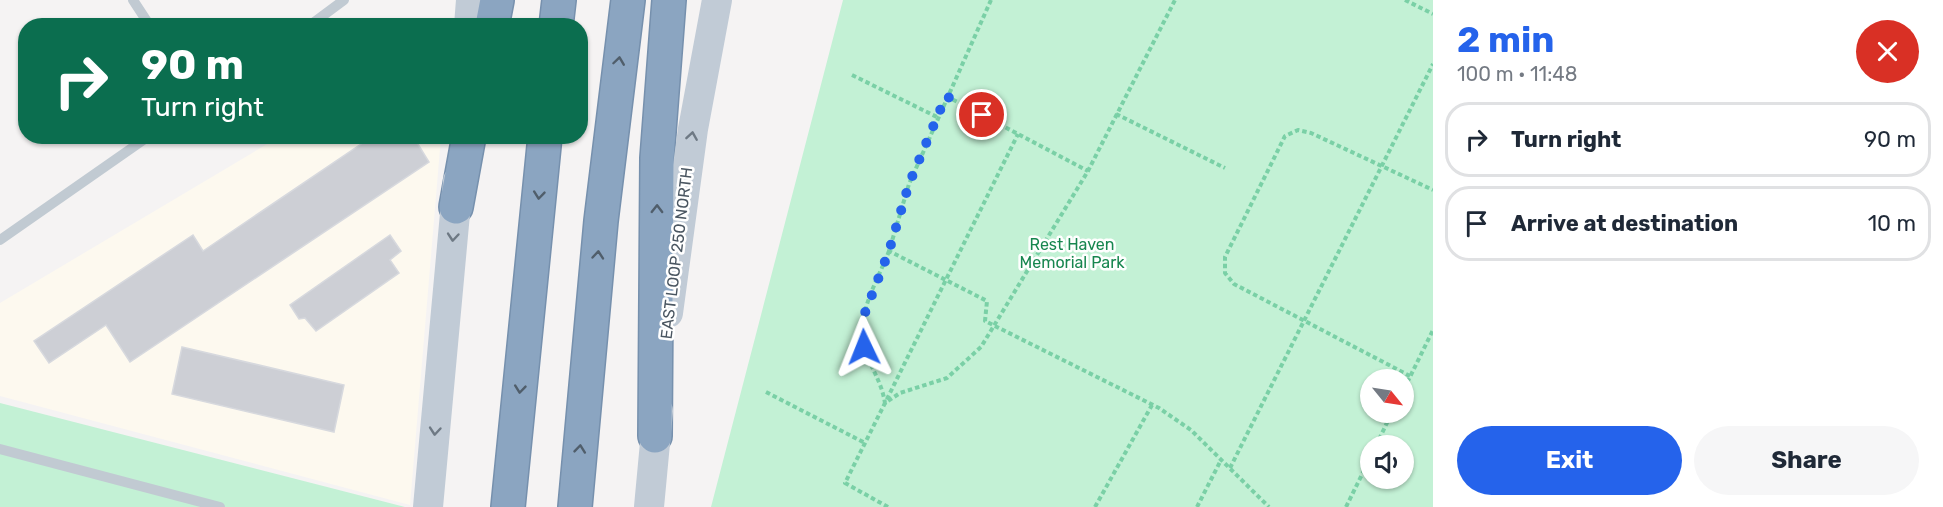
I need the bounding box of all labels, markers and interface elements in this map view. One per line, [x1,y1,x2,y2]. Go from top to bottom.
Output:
text: 2 min [1457,18,1555,61]
button: close [1856,20,1919,83]
text: 90 m [141,40,244,90]
icon: right [42,42,120,120]
one-way arrow [613,56,625,65]
text: 100 m · 11:48 [1457,62,1577,86]
pin [956,89,1007,140]
text: Turn right [141,91,264,123]
icon: arrive [965,98,998,131]
icon: right [1460,123,1493,156]
text: Turn right [1511,126,1621,153]
text: 90 m [1864,126,1916,153]
one-way arrow [685,131,697,141]
street label: EAST LOOP 250 NORTH [657,166,696,340]
one-way arrow [533,190,546,199]
one-way arrow [651,205,663,214]
icon: arrive [1460,207,1493,240]
text: Arrive at destination [1511,210,1738,237]
text: 10 m [1868,210,1916,237]
one-way arrow [447,232,460,241]
park label: Rest Haven Memorial Park [1020,235,1125,272]
one-way arrow [591,250,604,259]
position arrow [832,315,896,379]
north arrow [1360,369,1414,423]
map controls [1360,369,1414,489]
one-way arrow [514,384,526,393]
one-way arrow [429,426,442,435]
button: Exit [1457,426,1682,495]
button: Share [1694,426,1919,495]
button: sound [1360,435,1414,489]
one-way arrow [573,444,586,453]

